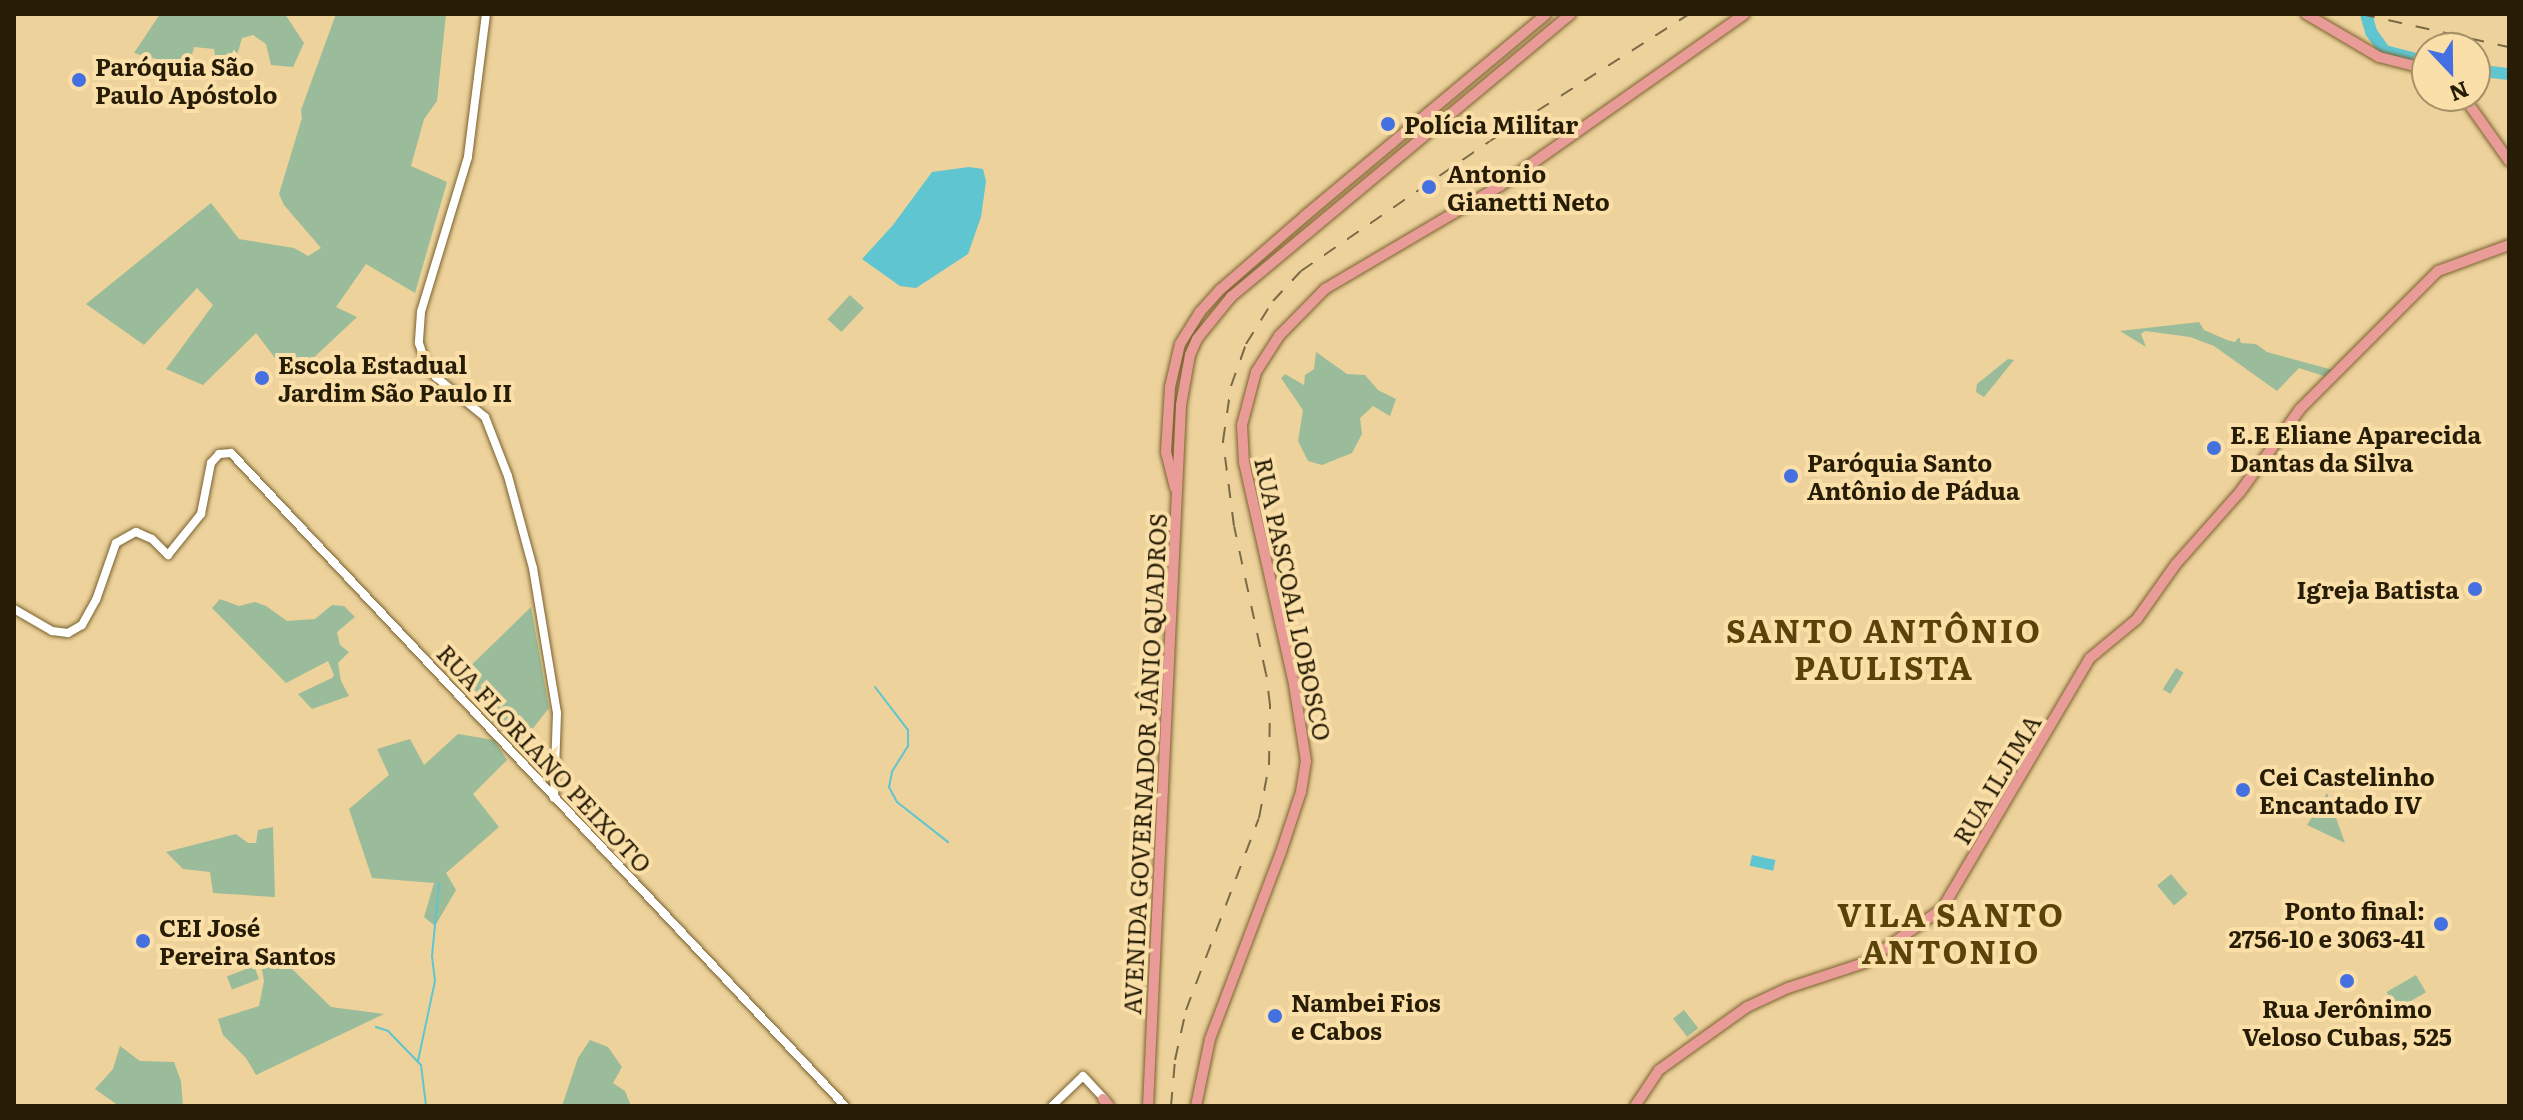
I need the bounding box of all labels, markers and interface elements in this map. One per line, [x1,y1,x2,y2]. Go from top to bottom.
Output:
north arrow [2411,32,2491,112]
place label: Paróquia São Paulo Apóstolo [95,52,277,108]
marker: Paróquia São Paulo Apóstolo [70,71,88,89]
text: N [2445,74,2474,112]
place label: Polícia Militar [1404,110,1578,138]
marker: Polícia Militar [1379,115,1397,133]
place label: Antonio Gianetti Neto [1447,159,1610,215]
marker: Antonio Gianetti Neto [1418,176,1440,198]
place label: Escola Estadual Jardim São Paulo II [278,350,512,406]
marker: Escola Estadual Jardim São Paulo II [253,369,271,387]
place label: E.E Eliane Aparecida Dantas da Silva [2230,420,2481,476]
marker: E.E Eliane Aparecida Dantas da Silva [2205,439,2223,457]
place label: Paróquia Santo Antônio de Pádua [1807,448,2020,504]
street label: RUA PASCOAL LOBOSCO [1250,455,1338,743]
marker: Paróquia Santo Antônio de Pádua [1782,467,1800,485]
street label: AVENIDA GOVERNADOR JÂNIO QUADROS [1116,513,1172,1015]
place label: Igreja Batista [2296,575,2459,603]
marker: Igreja Batista [2466,580,2484,598]
district label: SANTO ANTÔNIO PAULISTA [1726,611,2042,686]
street label: RUA FLORIANO PEIXOTO [432,638,658,878]
street label: RUA ILJIMA [1946,709,2046,849]
place label: Cei Castelinho Encantado IV [2259,762,2435,818]
marker: Cei Castelinho Encantado IV [2234,781,2252,799]
district label: VILA SANTO ANTONIO [1837,895,2065,970]
place label: Ponto final: 2756-10 e 3063-41 [2229,896,2425,952]
place label: CEI José Pereira Santos [159,913,336,969]
marker: Ponto final: 2756-10 e 3063-41 [2432,915,2450,933]
marker: CEI José Pereira Santos [134,932,152,950]
marker: Rua Jerônimo Veloso Cubas, 525 [2338,972,2356,990]
place label: Nambei Fios e Cabos [1291,988,1441,1044]
place label: Rua Jerônimo Veloso Cubas, 525 [2242,994,2452,1050]
marker: Nambei Fios e Cabos [1266,1007,1284,1025]

